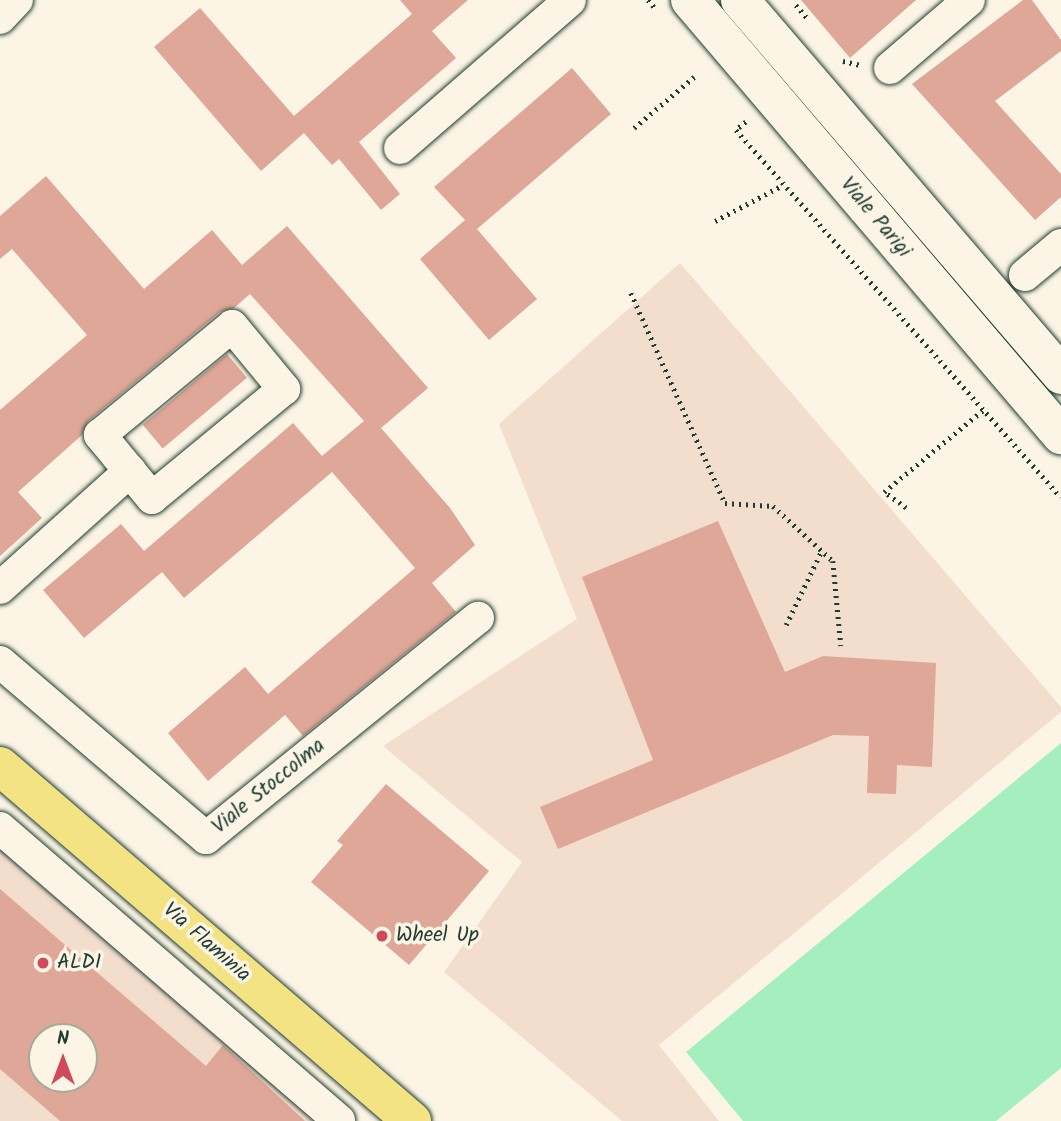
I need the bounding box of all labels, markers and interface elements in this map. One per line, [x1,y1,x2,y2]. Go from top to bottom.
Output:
street label: Viale Parigi [834,173,916,263]
street label: Viale Stoccolma [208,734,330,840]
street label: Via Flaminia [157,898,255,988]
place label: Wheel Up [396,923,479,949]
marker: Wheel Up [374,928,390,944]
place label: ALDI [57,950,101,976]
marker: ALDI [35,955,51,971]
north arrow [28,1023,98,1093]
text: N [57,1024,69,1054]

